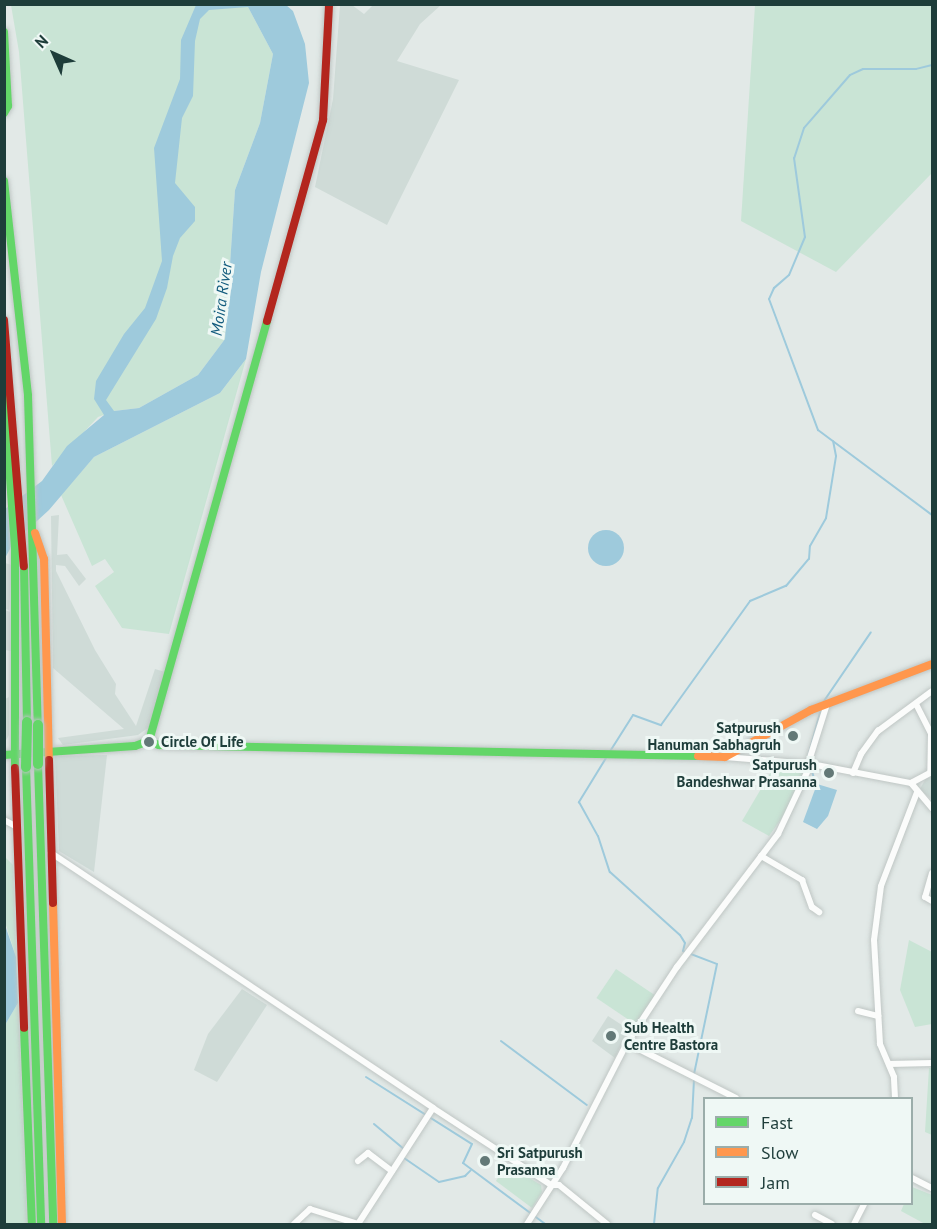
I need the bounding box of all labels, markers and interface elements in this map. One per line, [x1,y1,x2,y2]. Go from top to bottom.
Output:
north arrow [24,24,84,84]
text: N [30,30,52,52]
water label: Moira River [206,261,236,337]
place label: Satpurush Hanuman Sabhagruh [647,718,781,753]
marker: Satpurush Hanuman Sabhagruh [786,729,800,743]
place label: Circle Of Life [161,733,244,751]
marker: Circle Of Life [142,735,156,749]
place label: Satpurush Bandeshwar Prasanna [677,755,817,790]
marker: Satpurush Bandeshwar Prasanna [822,766,836,780]
place label: Sub Health Centre Bastora [624,1018,718,1053]
marker: Sub Health Centre Bastora [602,1027,620,1045]
legend [703,1097,913,1205]
text: Fast [761,1111,793,1134]
text: Slow [761,1141,799,1164]
place label: Sri Satpurush Prasanna [497,1143,583,1178]
marker: Sri Satpurush Prasanna [478,1154,492,1168]
text: Jam [761,1171,790,1194]

